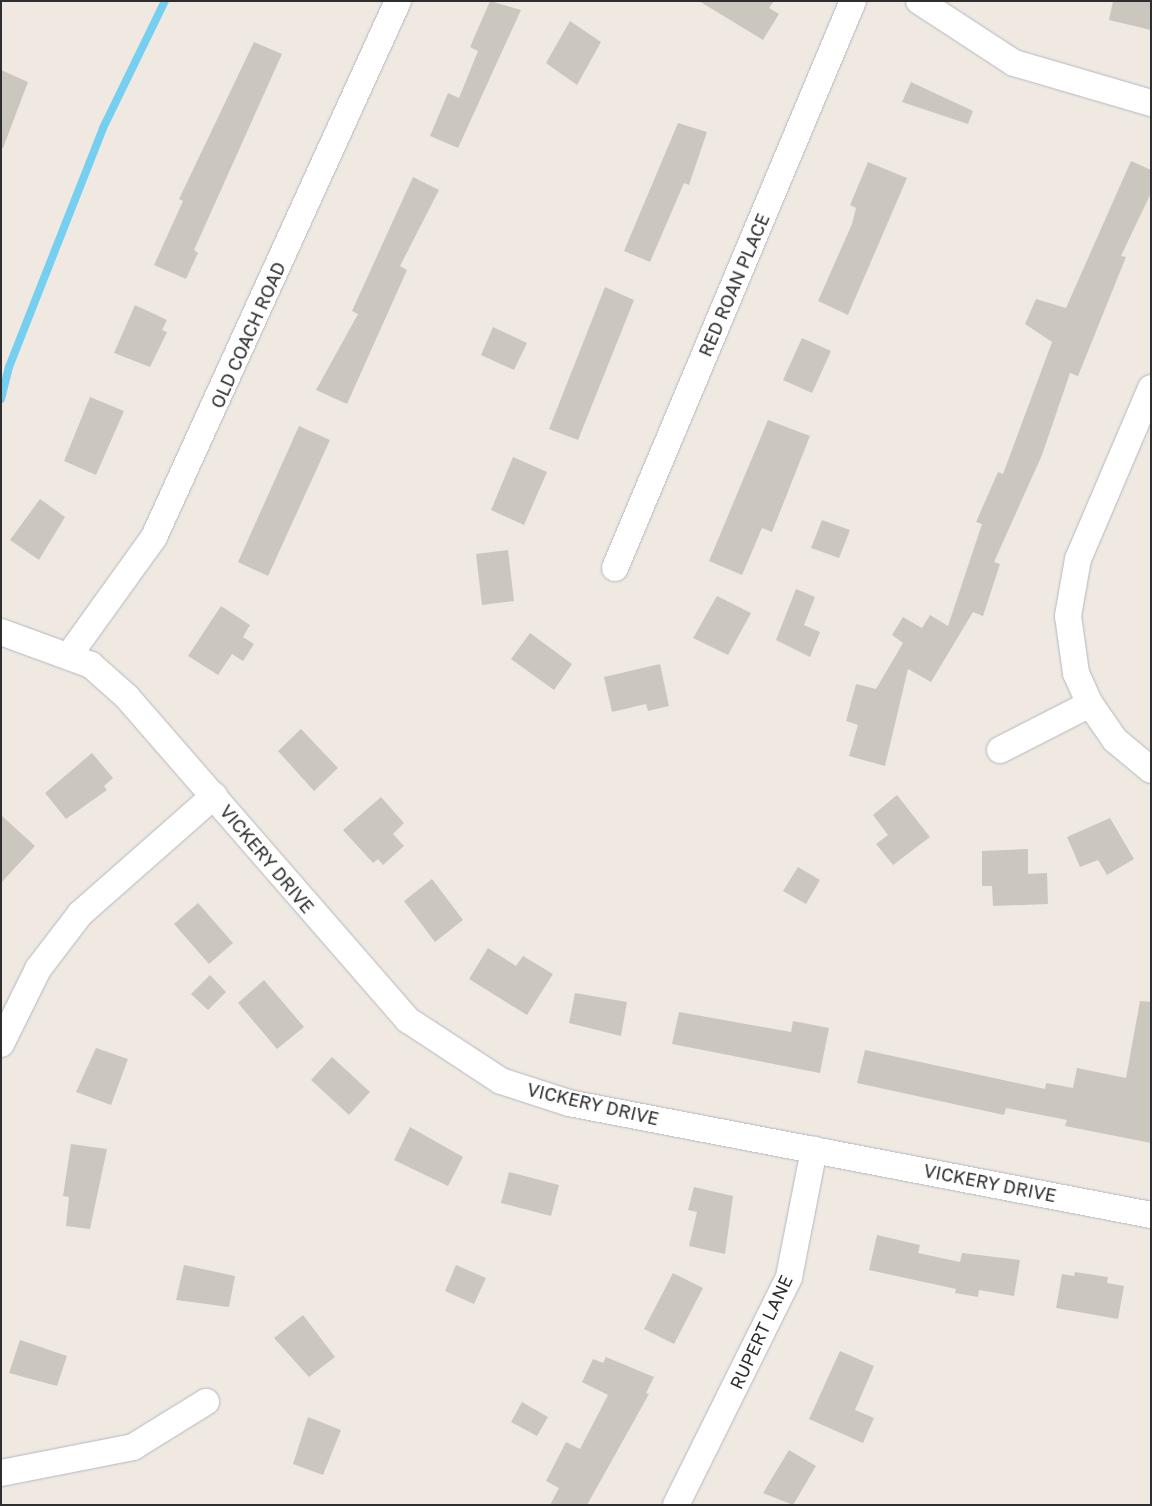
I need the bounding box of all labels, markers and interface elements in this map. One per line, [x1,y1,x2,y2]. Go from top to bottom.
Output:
street label: RED ROAN PLACE [694,210,774,360]
street label: OLD COACH ROAD [206,259,290,411]
street label: VICKERY DRIVE [215,801,319,917]
street label: VICKERY DRIVE [525,1078,661,1130]
street label: VICKERY DRIVE [922,1160,1058,1206]
street label: RUPERT LANE [725,1272,797,1392]

